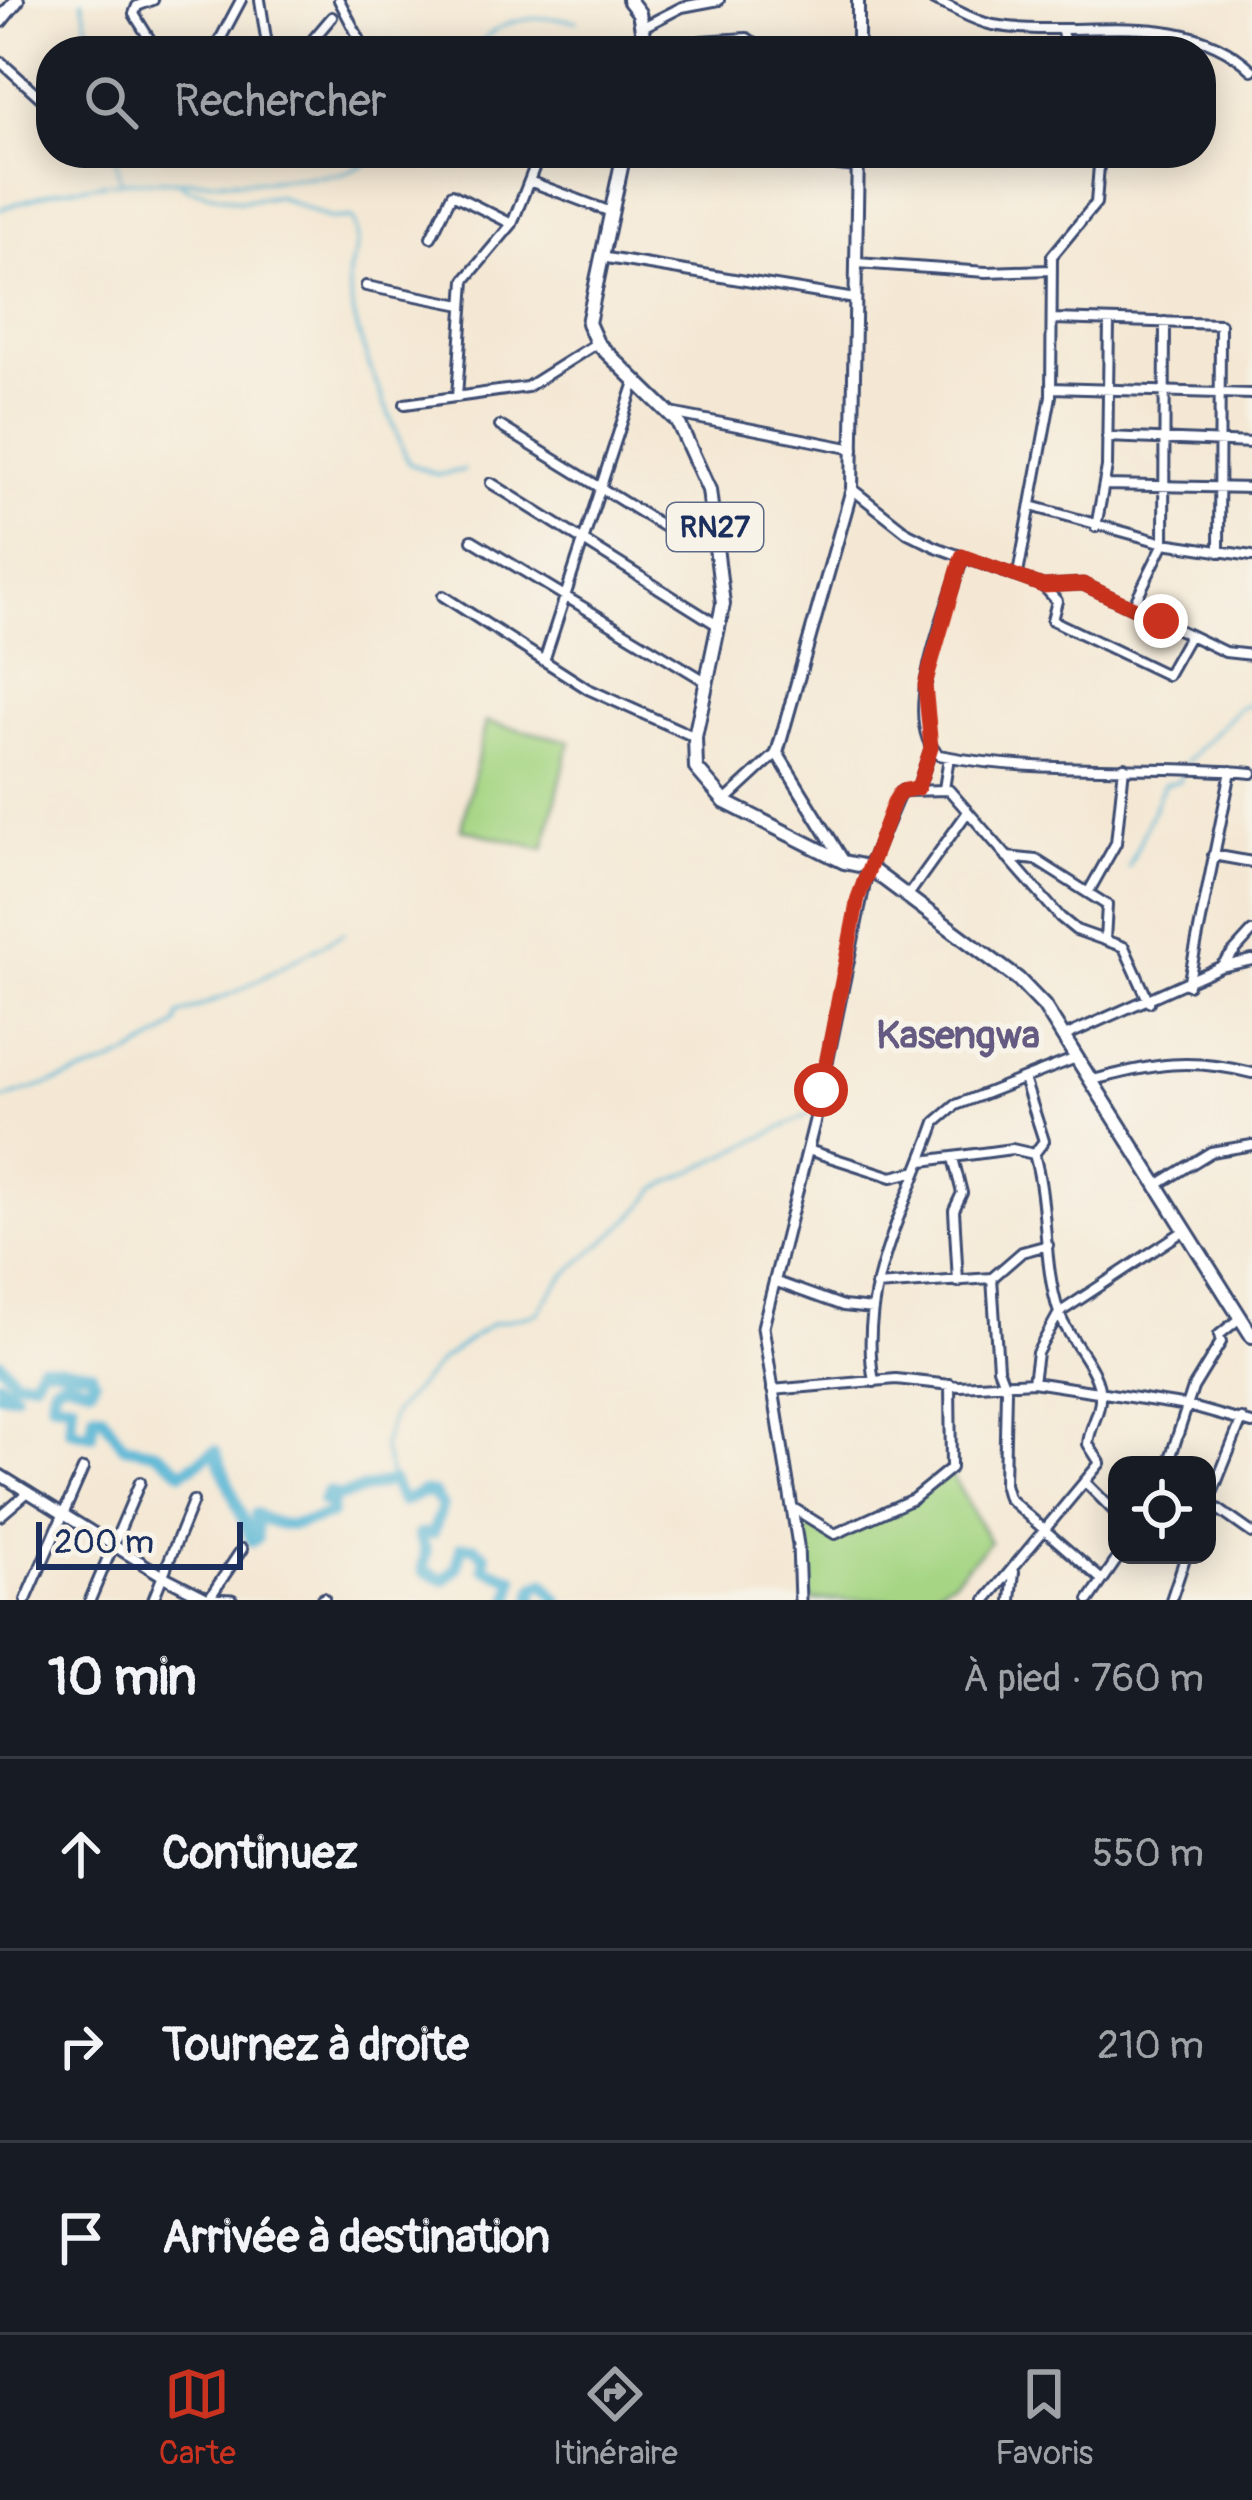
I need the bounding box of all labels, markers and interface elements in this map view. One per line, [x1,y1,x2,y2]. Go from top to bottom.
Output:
search box [36,36,1216,168]
icon: search [78,69,144,135]
text: Rechercher [174,74,387,130]
road number: RN27 [667,503,763,551]
route end [1134,594,1188,648]
district label: Kasengwa [876,1011,1040,1060]
route start [794,1063,848,1117]
map controls [1108,1456,1216,1564]
button: locate [1108,1456,1216,1564]
scale bar [36,1516,243,1569]
text: 200 m [54,1522,154,1563]
text: 10 min [48,1646,197,1710]
text: À pied · 760 m [963,1654,1204,1703]
icon: ahead [48,1821,114,1887]
text: Continuez [162,1826,358,1882]
text: 550 m [1092,1829,1204,1878]
icon: right [48,2013,114,2079]
text: Tournez à droite [162,2018,469,2074]
text: 210 m [1097,2021,1204,2070]
icon: arrive [48,2205,114,2271]
text: Arrivée à destination [162,2210,550,2266]
tab: Carte [159,2361,236,2474]
tab: Itinéraire [553,2361,678,2474]
tab: Favoris [995,2361,1093,2474]

